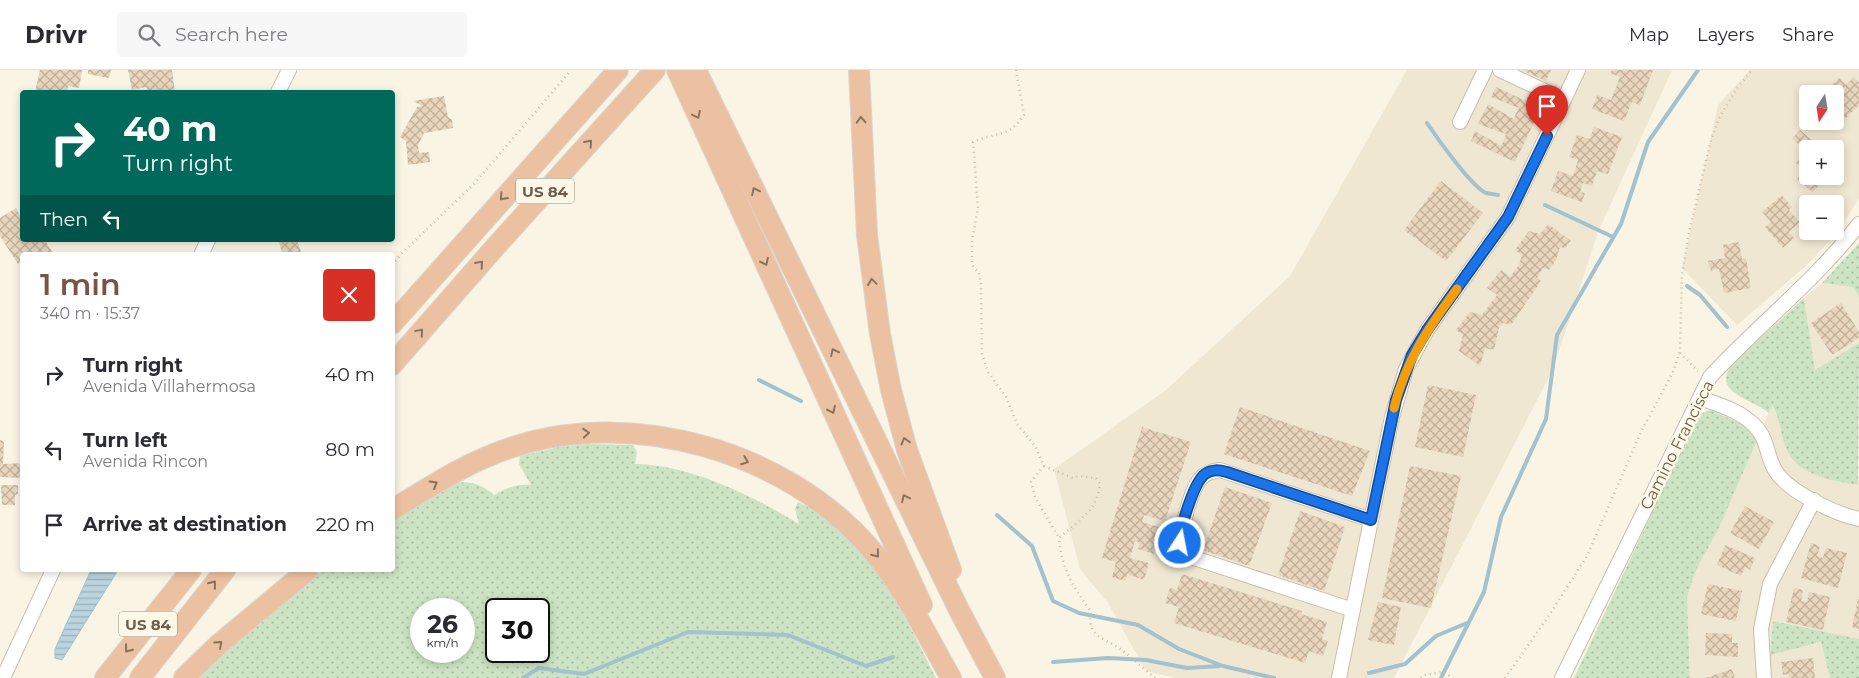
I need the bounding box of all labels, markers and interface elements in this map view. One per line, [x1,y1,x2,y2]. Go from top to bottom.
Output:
search box [117,12,467,57]
text: Drivr [25,20,87,49]
icon: search [135,21,163,49]
text: Search here [175,23,288,46]
text: Map [1629,24,1669,46]
text: Layers [1697,24,1754,46]
text: Share [1782,24,1834,46]
pin [1526,85,1568,136]
north arrow [1799,85,1844,130]
map controls [1799,85,1844,240]
icon: arrive [1533,92,1561,120]
text: 40 m [123,107,218,150]
one-way arrow [691,109,701,118]
icon: right [40,110,105,175]
one-way arrow [855,116,866,124]
one-way arrow [583,139,592,148]
button: + [1799,140,1844,185]
text: Turn right [123,150,233,177]
road number: US 84 [516,178,574,204]
one-way arrow [751,187,761,196]
one-way arrow [500,192,509,201]
button: − [1799,195,1844,240]
icon: left [98,205,126,233]
text: Then [40,208,88,231]
one-way arrow [758,257,769,266]
one-way arrow [475,260,484,269]
text: 1 min [40,266,121,303]
button: close [323,269,375,321]
one-way arrow [867,278,878,286]
text: 340 m · 15:37 [40,304,140,323]
one-way arrow [414,329,423,338]
one-way arrow [830,349,840,358]
text: Turn right [83,354,183,377]
icon: right [40,361,68,389]
text: 40 m [325,363,375,386]
text: Avenida Villahermosa [83,377,256,396]
street label: Camino Francisca [1636,377,1718,513]
one-way arrow [826,405,836,414]
one-way arrow [582,428,590,439]
text: Turn left [83,429,168,452]
icon: left [40,436,68,464]
one-way arrow [900,437,911,446]
text: 80 m [325,438,375,461]
text: Avenida Rincon [83,452,208,471]
one-way arrow [740,454,749,465]
one-way arrow [428,481,437,491]
one-way arrow [901,495,911,504]
icon: arrive [40,511,68,539]
text: Arrive at destination [83,513,287,536]
text: 220 m [316,513,375,536]
position arrow [1153,516,1205,568]
one-way arrow [870,549,879,558]
one-way arrow [208,581,216,590]
speed limit sign: 30 [485,598,550,663]
text: 26 [427,609,458,639]
road number: US 84 [119,612,177,636]
text: km/h [426,635,459,650]
one-way arrow [213,641,222,650]
one-way arrow [124,644,133,653]

